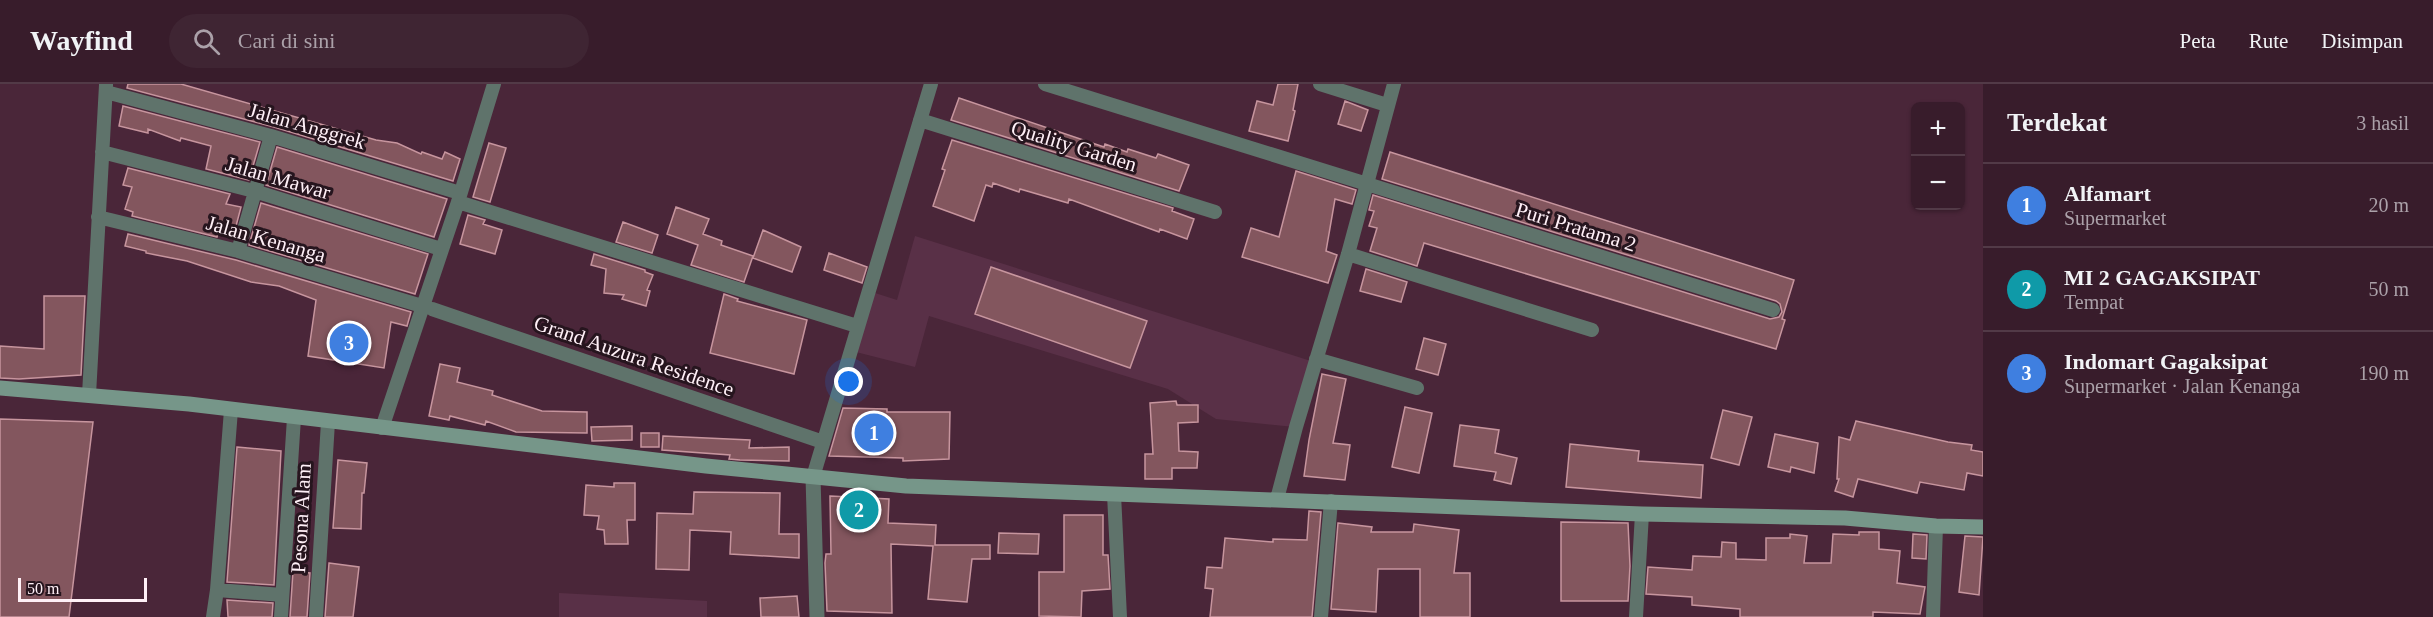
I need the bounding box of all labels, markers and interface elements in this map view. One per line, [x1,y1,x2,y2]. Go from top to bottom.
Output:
search box [169,14,589,68]
text: Wayfind [30,25,133,56]
icon: search [190,25,223,58]
text: Cari di sini [238,28,335,53]
text: Peta [2180,29,2216,53]
text: Rute [2249,29,2288,53]
text: Disimpan [2321,29,2403,53]
street label: Jalan Anggrek [246,98,369,154]
map controls [1911,102,1965,210]
button: + [1911,102,1965,156]
text: Terdekat [2007,108,2107,137]
text: 3 hasil [2356,112,2409,134]
street label: Quality Garden [1008,116,1140,177]
street label: Jalan Mawar [223,152,333,204]
button: − [1911,156,1965,210]
text: Alfamart [2064,181,2151,206]
text: 1 [2022,194,2032,216]
text: 20 m [2368,194,2409,216]
street label: Puri Pratama 2 [1513,197,1639,257]
text: Supermarket [2064,207,2166,229]
street label: Jalan Kenanga [204,211,329,268]
text: MI 2 GAGAKSIPAT [2064,265,2260,290]
text: 2 [2022,278,2032,300]
text: 50 m [2368,278,2409,300]
text: Tempat [2064,291,2124,313]
street label: Grand Auzura Residence [531,310,737,402]
pin: 3 [330,320,368,366]
text: Indomart Gagaksipat [2064,349,2268,374]
text: 3 [2022,362,2032,384]
text: 190 m [2358,362,2409,384]
your location [834,367,863,396]
text: Supermarket · Jalan Kenanga [2064,375,2300,397]
pin: 1 [854,410,894,456]
street label: Pesona Alam [286,462,316,574]
pin: 2 [840,488,878,532]
scale bar [18,575,147,602]
text: 50 m [27,580,59,597]

